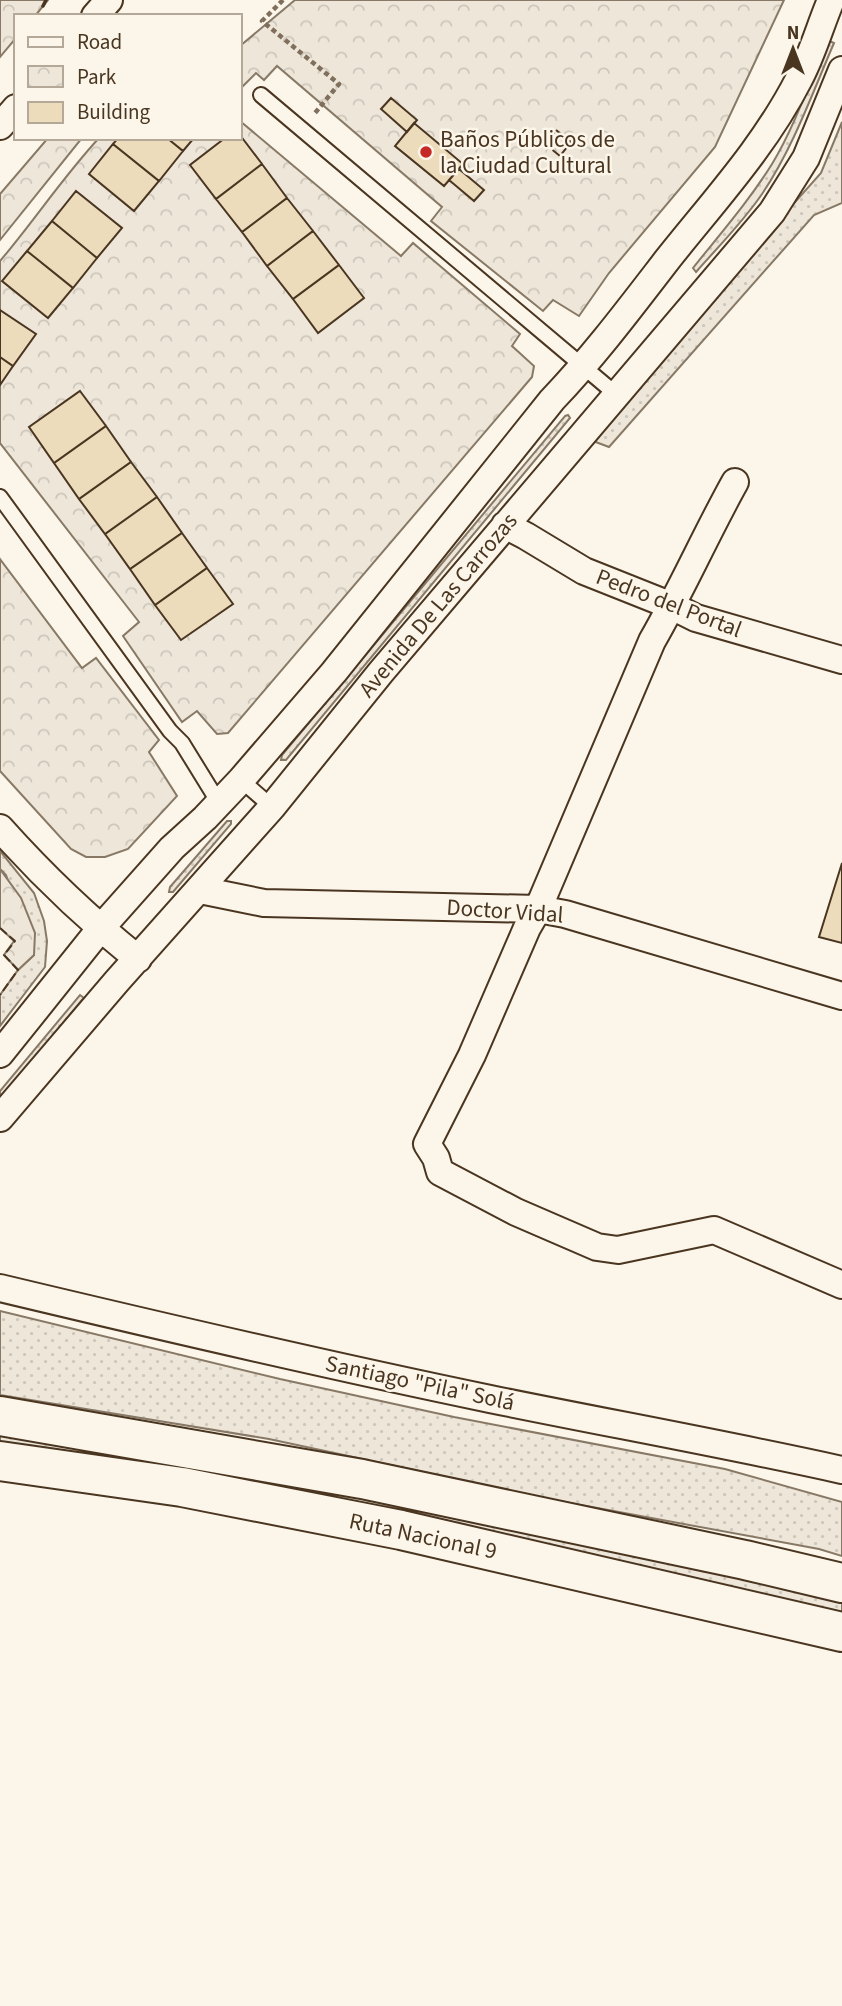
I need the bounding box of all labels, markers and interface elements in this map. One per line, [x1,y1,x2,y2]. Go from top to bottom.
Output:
legend [14,14,242,140]
north arrow [758,14,828,84]
text: N [787,20,799,47]
text: Road [77,27,122,57]
text: Park [77,62,117,92]
text: Building [77,97,151,127]
place label: Baños Públicos de la Ciudad Cultural [440,123,615,182]
marker: Baños Públicos de la Ciudad Cultural [418,144,434,160]
street label: Avenida De Las Carrozas [351,506,525,704]
street label: Pedro del Portal [591,560,747,646]
street label: Doctor Vidal [445,890,565,932]
street label: Santiago "Pila" Solá [322,1347,518,1419]
street label: Ruta Nacional 9 [346,1504,500,1568]

